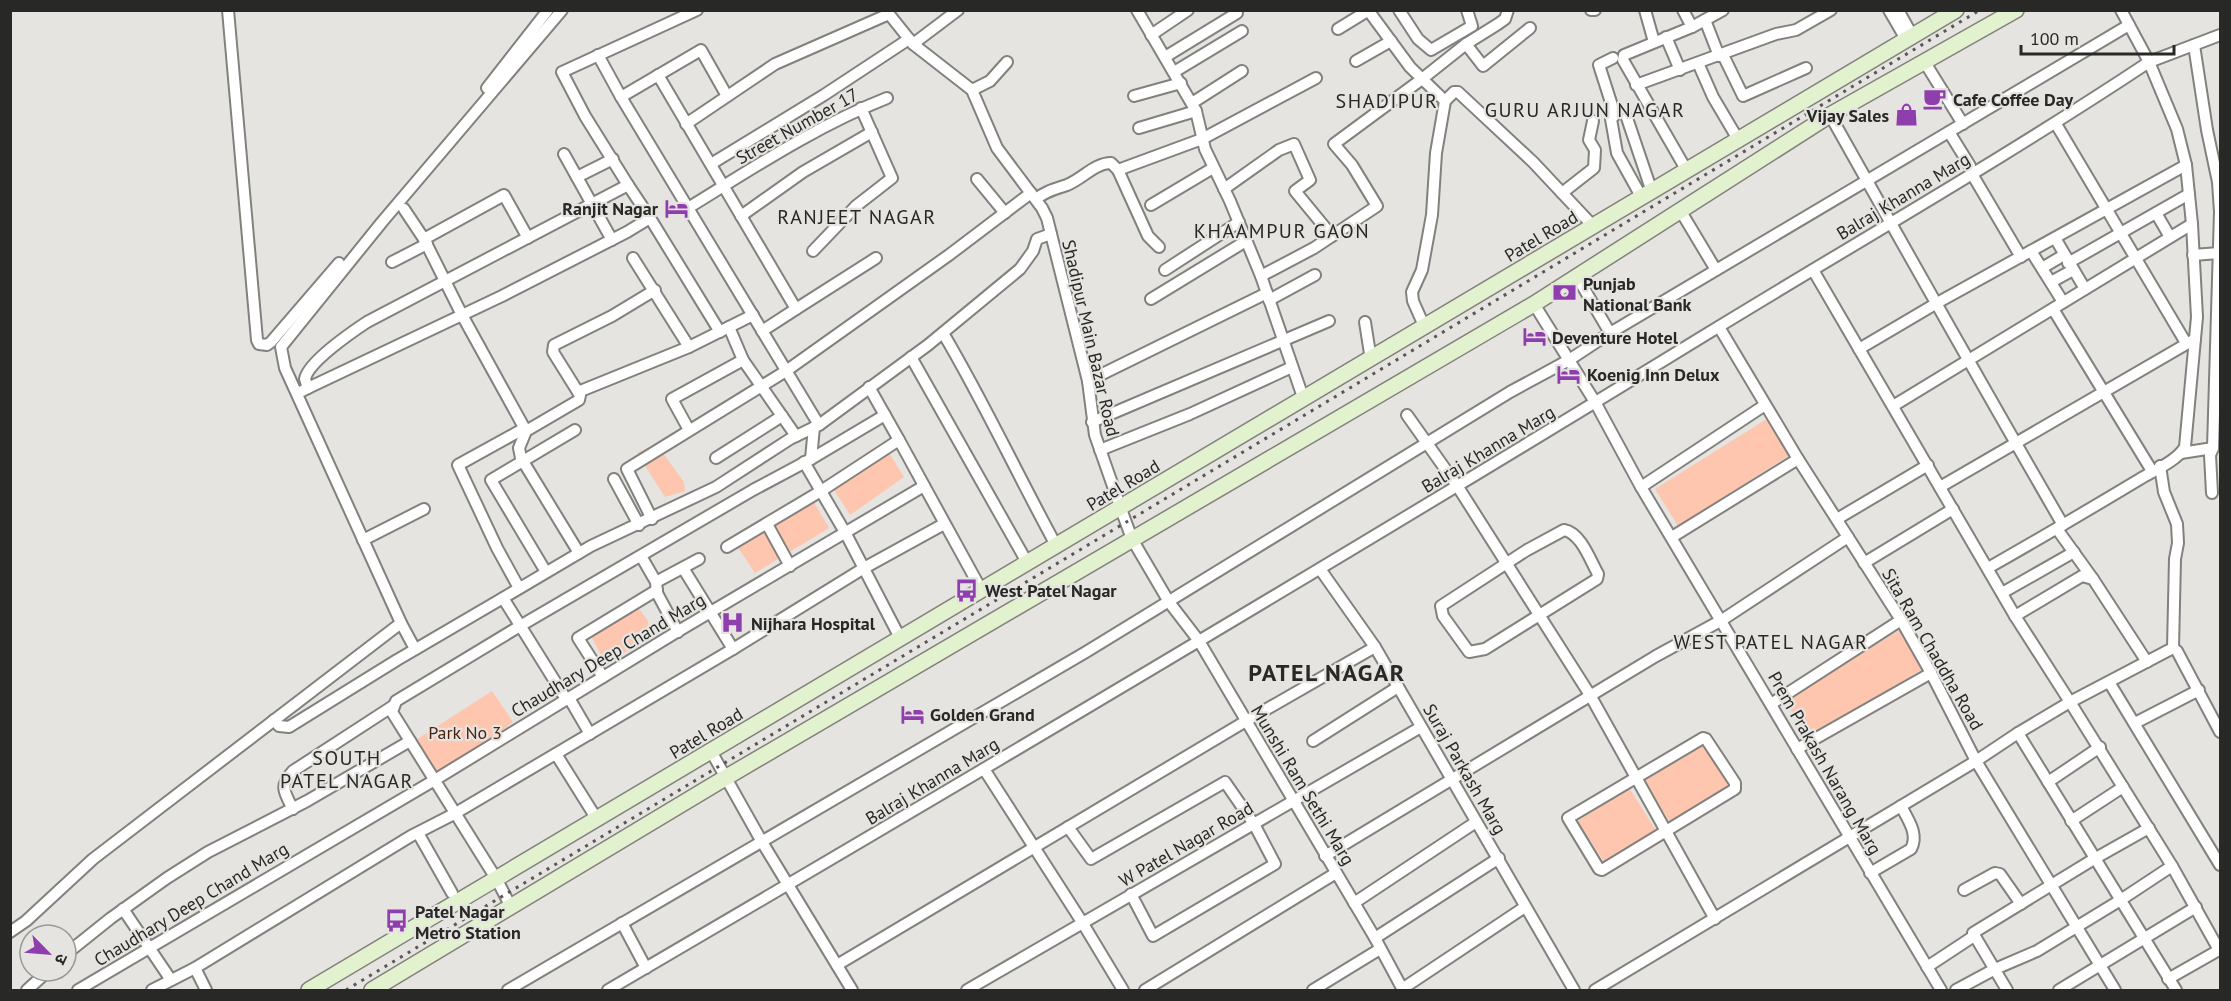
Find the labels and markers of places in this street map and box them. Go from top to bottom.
cafe icon: Cafe Coffee Day [1922,86,1948,112]
place label: Cafe Coffee Day [1953,88,2074,111]
shop icon: Vijay Sales [1894,102,1920,128]
place label: Vijay Sales [1806,104,1889,127]
hotel icon: Ranjit Nagar [663,195,689,221]
place label: Ranjit Nagar [562,197,659,220]
place label: Punjab National Bank [1583,272,1692,316]
bank icon: Punjab National Bank [1552,280,1578,306]
hotel icon: Deventure Hotel [1521,324,1547,350]
place label: Deventure Hotel [1552,326,1679,349]
hotel icon: Koenig Inn Delux [1556,361,1582,387]
place label: Koenig Inn Delux [1587,363,1720,386]
bus stop icon: West Patel Nagar [954,577,980,603]
place label: West Patel Nagar [985,579,1117,602]
hospital icon: Nijhara Hospital [720,610,746,636]
place label: Nijhara Hospital [751,612,876,635]
hotel icon: Golden Grand [899,701,925,727]
place label: Golden Grand [930,703,1035,726]
place label: Patel Nagar Metro Station [415,900,521,944]
bus stop icon: Patel Nagar Metro Station [384,908,410,934]

